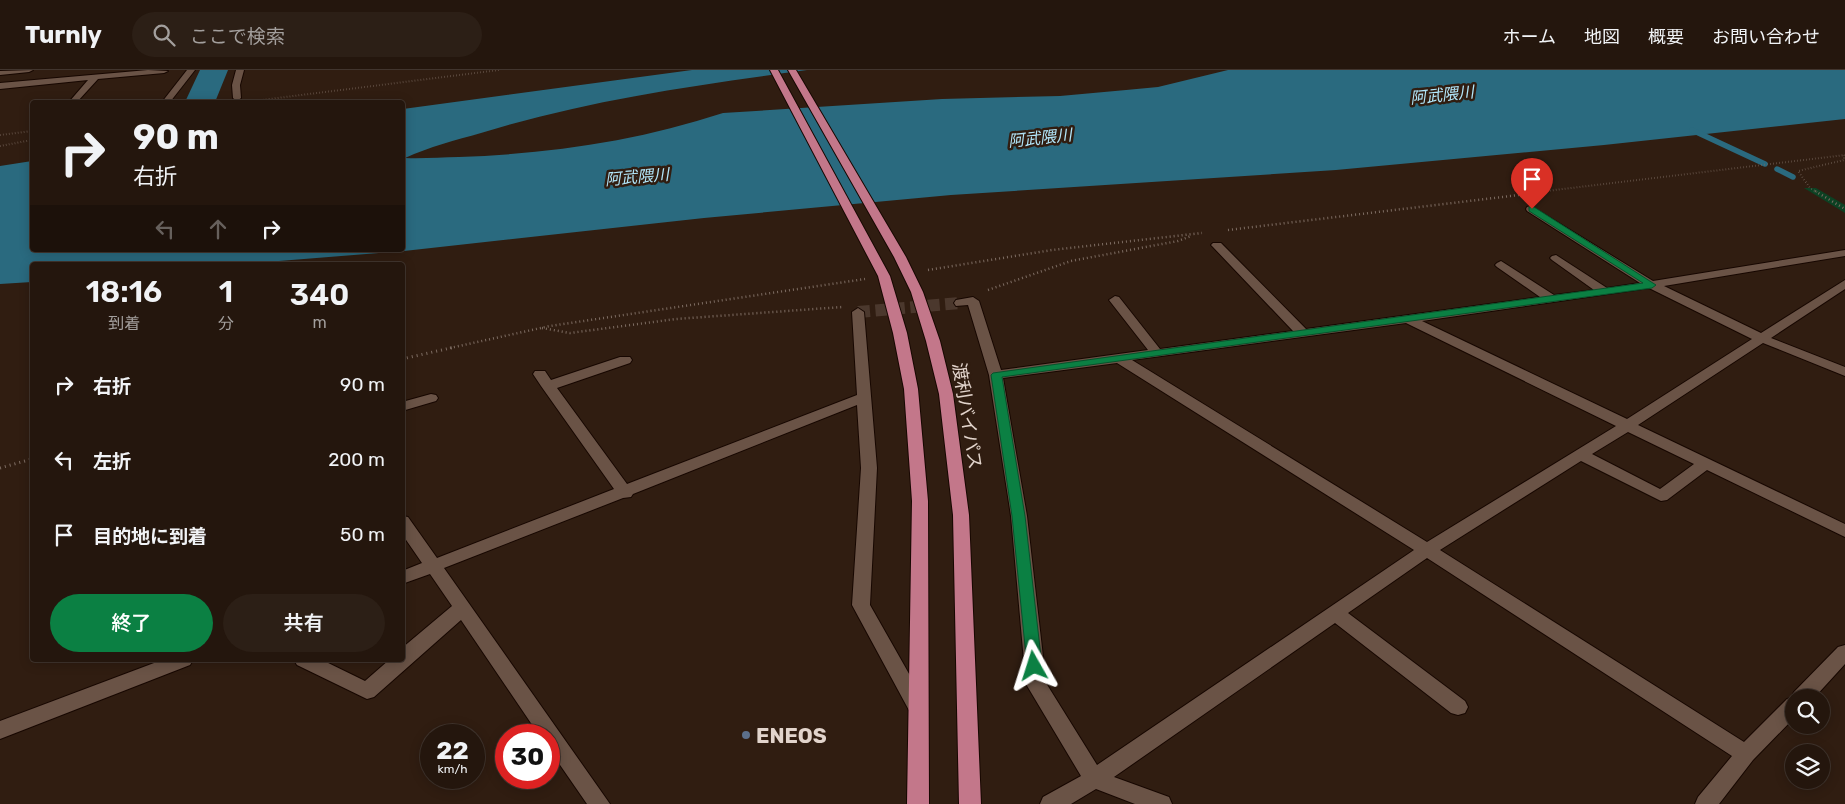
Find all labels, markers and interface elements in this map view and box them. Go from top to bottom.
search box [132,12,482,57]
text: Turnly [25,21,102,49]
icon: search [150,21,178,49]
text: ここで検索 [190,25,285,48]
text: ホーム [1503,26,1556,48]
text: 地図 [1584,26,1620,48]
text: 概要 [1648,26,1684,48]
text: お問い合わせ [1712,26,1820,48]
water label: 阿武隈川 [1409,82,1477,108]
text: 90 m [133,116,219,158]
icon: right [50,120,115,185]
water label: 阿武隈川 [1007,125,1075,151]
pin [1511,158,1553,209]
text: 右折 [133,163,177,190]
water label: 阿武隈川 [604,165,672,189]
icon: arrive [1518,165,1546,193]
icon: left [151,215,179,243]
icon: ahead [204,215,232,243]
icon: right [257,215,285,243]
text: 18:16 [86,274,162,310]
text: 1 [219,274,233,310]
text: 340 [290,277,349,313]
text: m [312,313,327,332]
text: 到着 [108,314,140,333]
text: 分 [218,314,234,333]
street label: 渡利バイパス [948,361,986,471]
icon: right [50,371,78,399]
text: 90 m [340,373,385,396]
text: 右折 [93,375,131,398]
icon: left [50,446,78,474]
text: 200 m [328,448,385,471]
text: 左折 [93,450,131,473]
icon: arrive [50,521,78,549]
text: 50 m [340,523,385,546]
text: 目的地に到着 [93,525,207,548]
button: 終了 [50,594,213,652]
button: 共有 [223,594,385,652]
position arrow [1007,639,1059,691]
map controls [1785,689,1830,789]
button: search [1785,689,1830,734]
place label: ENEOS [756,723,827,748]
speed limit sign: 30 [495,724,560,789]
marker: ENEOS [740,729,752,741]
text: 22 [436,736,469,765]
button: layers [1785,744,1830,789]
text: km/h [438,762,467,776]

